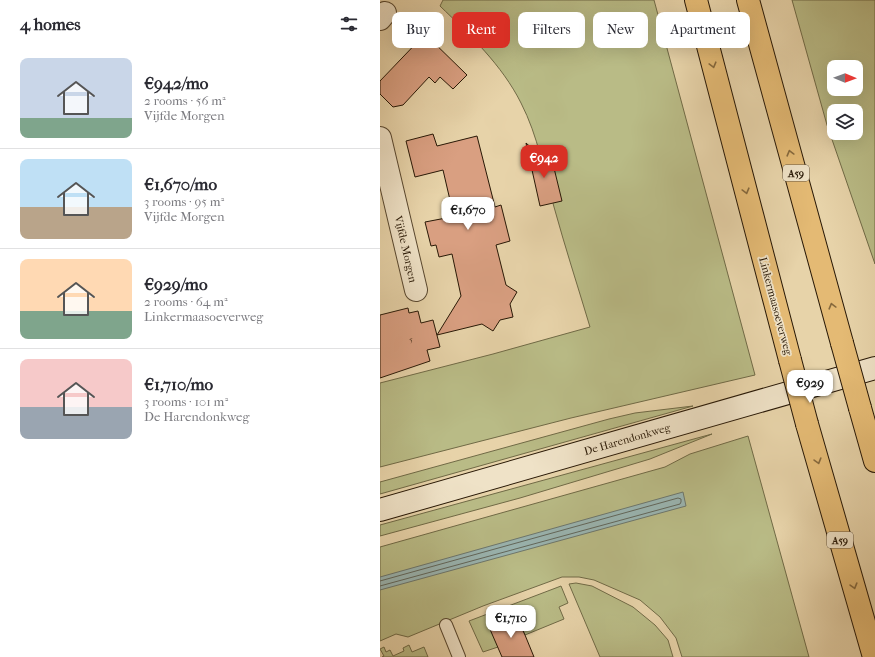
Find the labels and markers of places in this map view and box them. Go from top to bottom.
pin: €942 [520,145,568,179]
pin: €1,670 [435,197,501,231]
pin: €929 [786,370,834,404]
pin: €1,710 [478,605,544,639]

